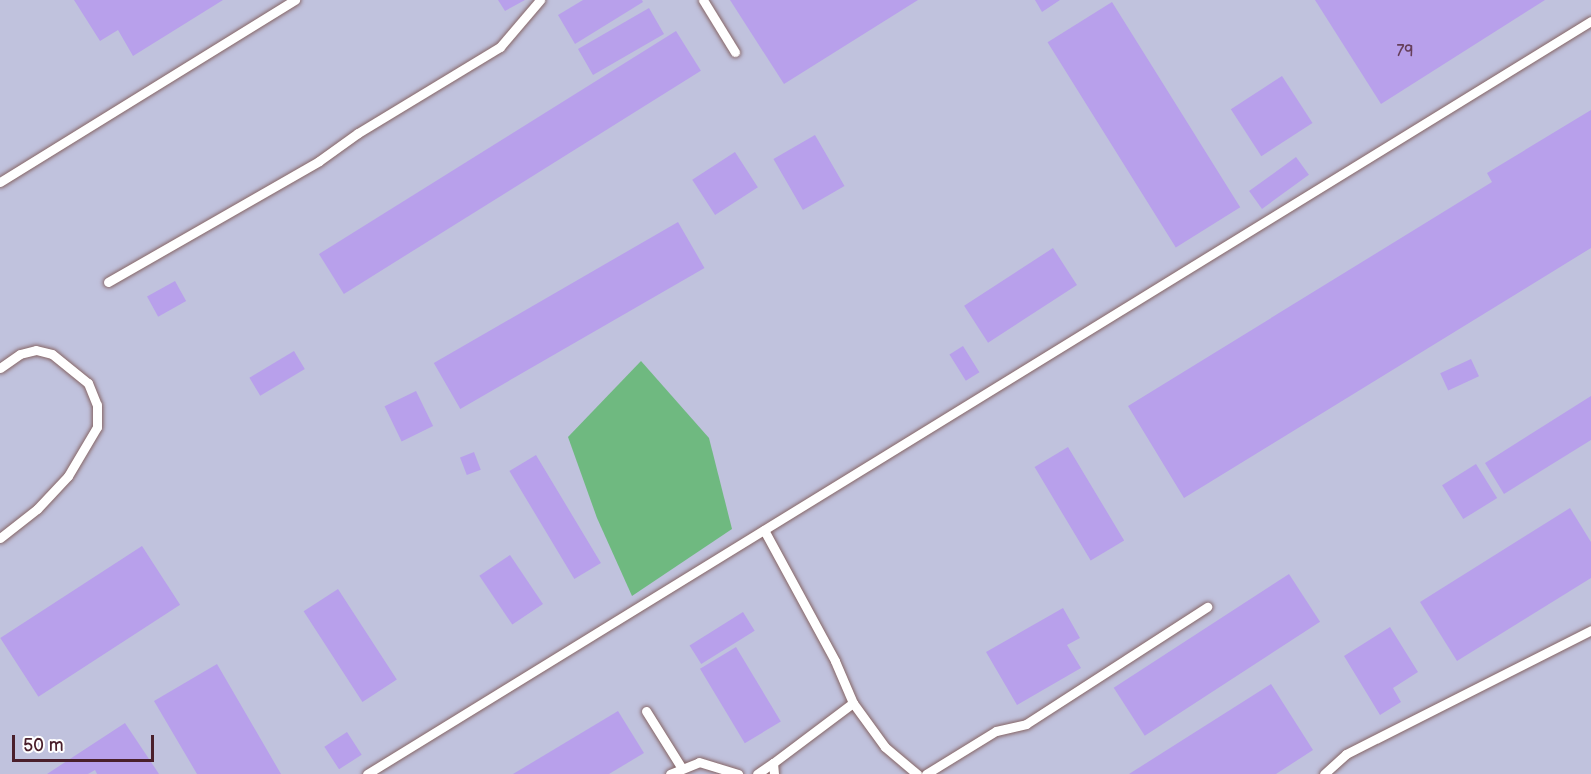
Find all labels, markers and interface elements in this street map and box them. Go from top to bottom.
house number: 79 [1396,42,1414,62]
scale bar [15,723,158,761]
text: 50 m [23,735,64,756]

